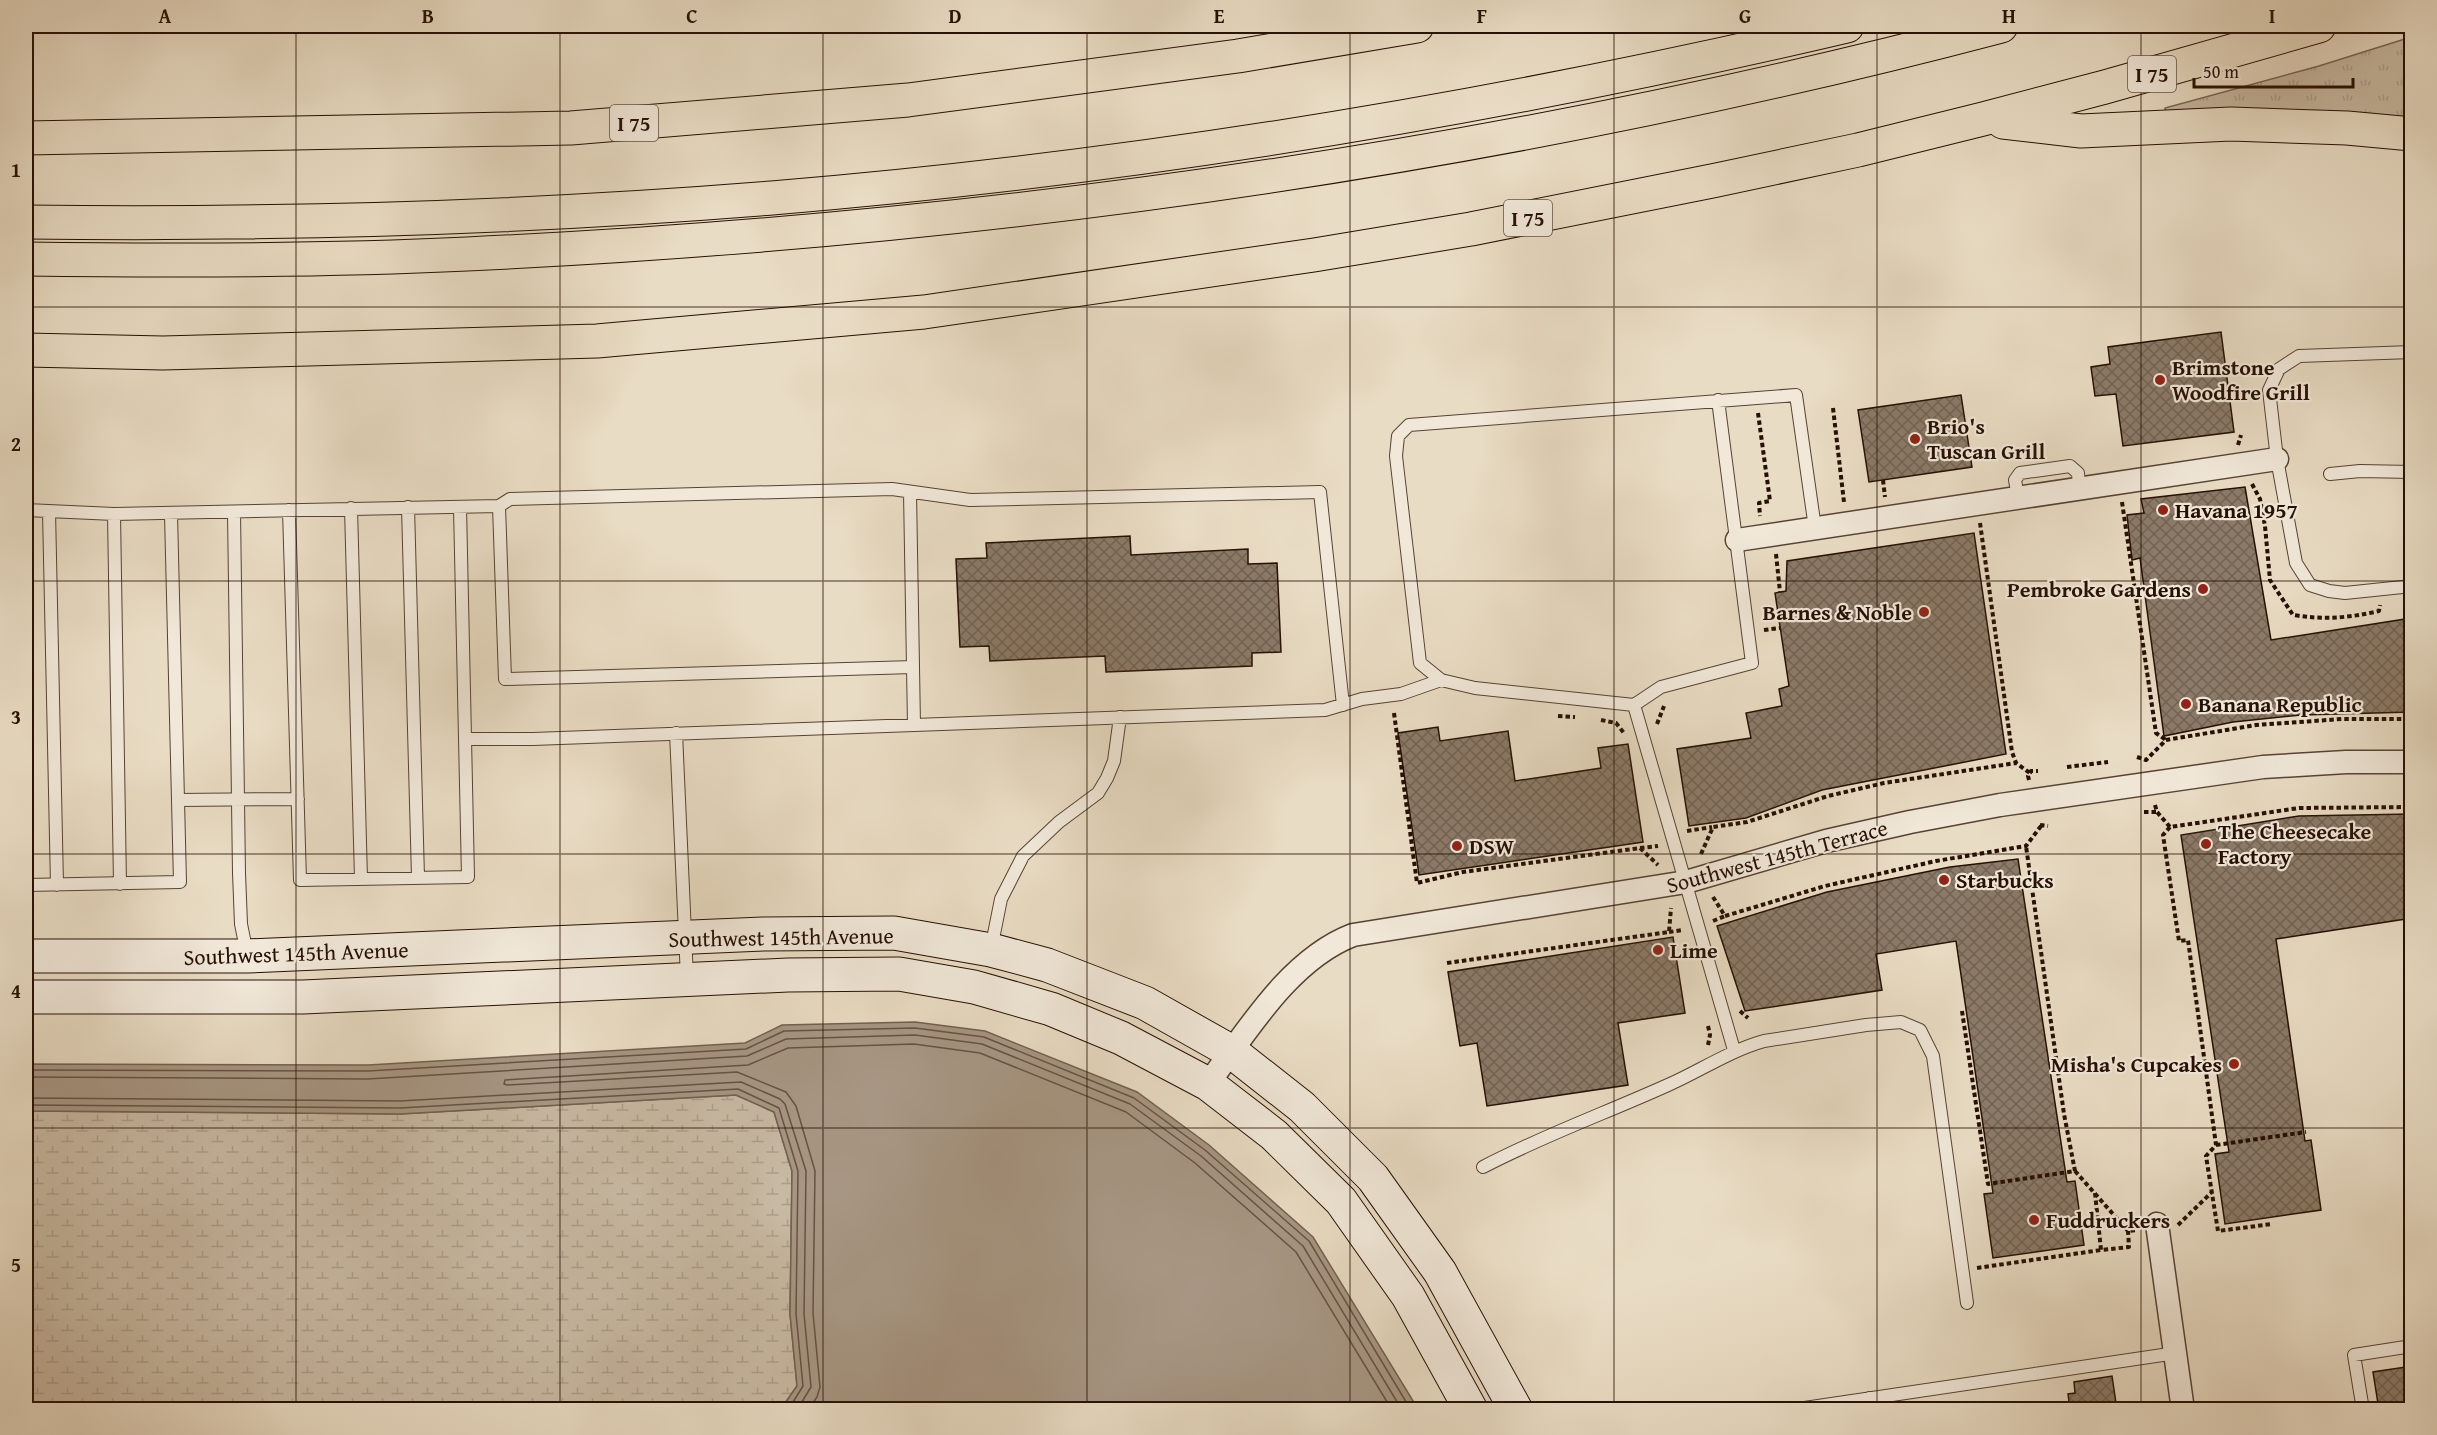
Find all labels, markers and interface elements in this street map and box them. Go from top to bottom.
text: A [159,1,172,30]
text: B [422,1,434,30]
text: C [686,1,698,30]
text: D [948,1,962,30]
text: E [1214,1,1225,30]
text: F [1477,1,1487,30]
text: G [1739,1,1751,30]
text: H [2002,1,2016,30]
text: I [2269,1,2275,30]
scale bar [2194,51,2353,89]
road number: I 75 [2128,56,2176,92]
text: 50 m [2203,58,2239,85]
road number: I 75 [610,105,658,141]
text: 1 [11,155,21,184]
road number: I 75 [1504,200,1552,236]
place label: Brimstone Woodfire Grill [2172,351,2310,408]
marker: Brimstone Woodfire Grill [2153,373,2167,387]
place label: Brio's Tuscan Grill [1927,410,2045,467]
text: 2 [11,429,21,458]
marker: Brio's Tuscan Grill [1908,432,1922,446]
place label: Havana 1957 [2175,494,2298,526]
marker: Havana 1957 [2156,503,2170,517]
place label: Pembroke Gardens [2007,573,2191,605]
marker: Pembroke Gardens [2196,582,2210,596]
place label: Barnes & Noble [1763,596,1912,628]
marker: Barnes & Noble [1917,605,1931,619]
place label: Banana Republic [2198,688,2362,720]
marker: Banana Republic [2179,697,2193,711]
text: 3 [11,702,21,731]
street label: Southwest 145th Terrace [1663,811,1891,901]
place label: The Cheesecake Factory [2218,815,2371,872]
place label: DSW [1469,830,1514,862]
marker: The Cheesecake Factory [2199,837,2213,851]
marker: DSW [1450,839,1464,853]
place label: Starbucks [1956,864,2054,896]
marker: Starbucks [1937,873,1951,887]
street label: Southwest 145th Avenue [668,919,894,955]
street label: Southwest 145th Avenue [183,933,409,973]
place label: Lime [1670,934,1718,966]
marker: Lime [1651,943,1665,957]
text: 4 [11,976,21,1005]
place label: Misha's Cupcakes [2051,1048,2222,1080]
marker: Misha's Cupcakes [2227,1057,2241,1071]
place label: Fuddruckers [2046,1204,2170,1236]
marker: Fuddruckers [2027,1213,2041,1227]
text: 5 [11,1250,21,1279]

